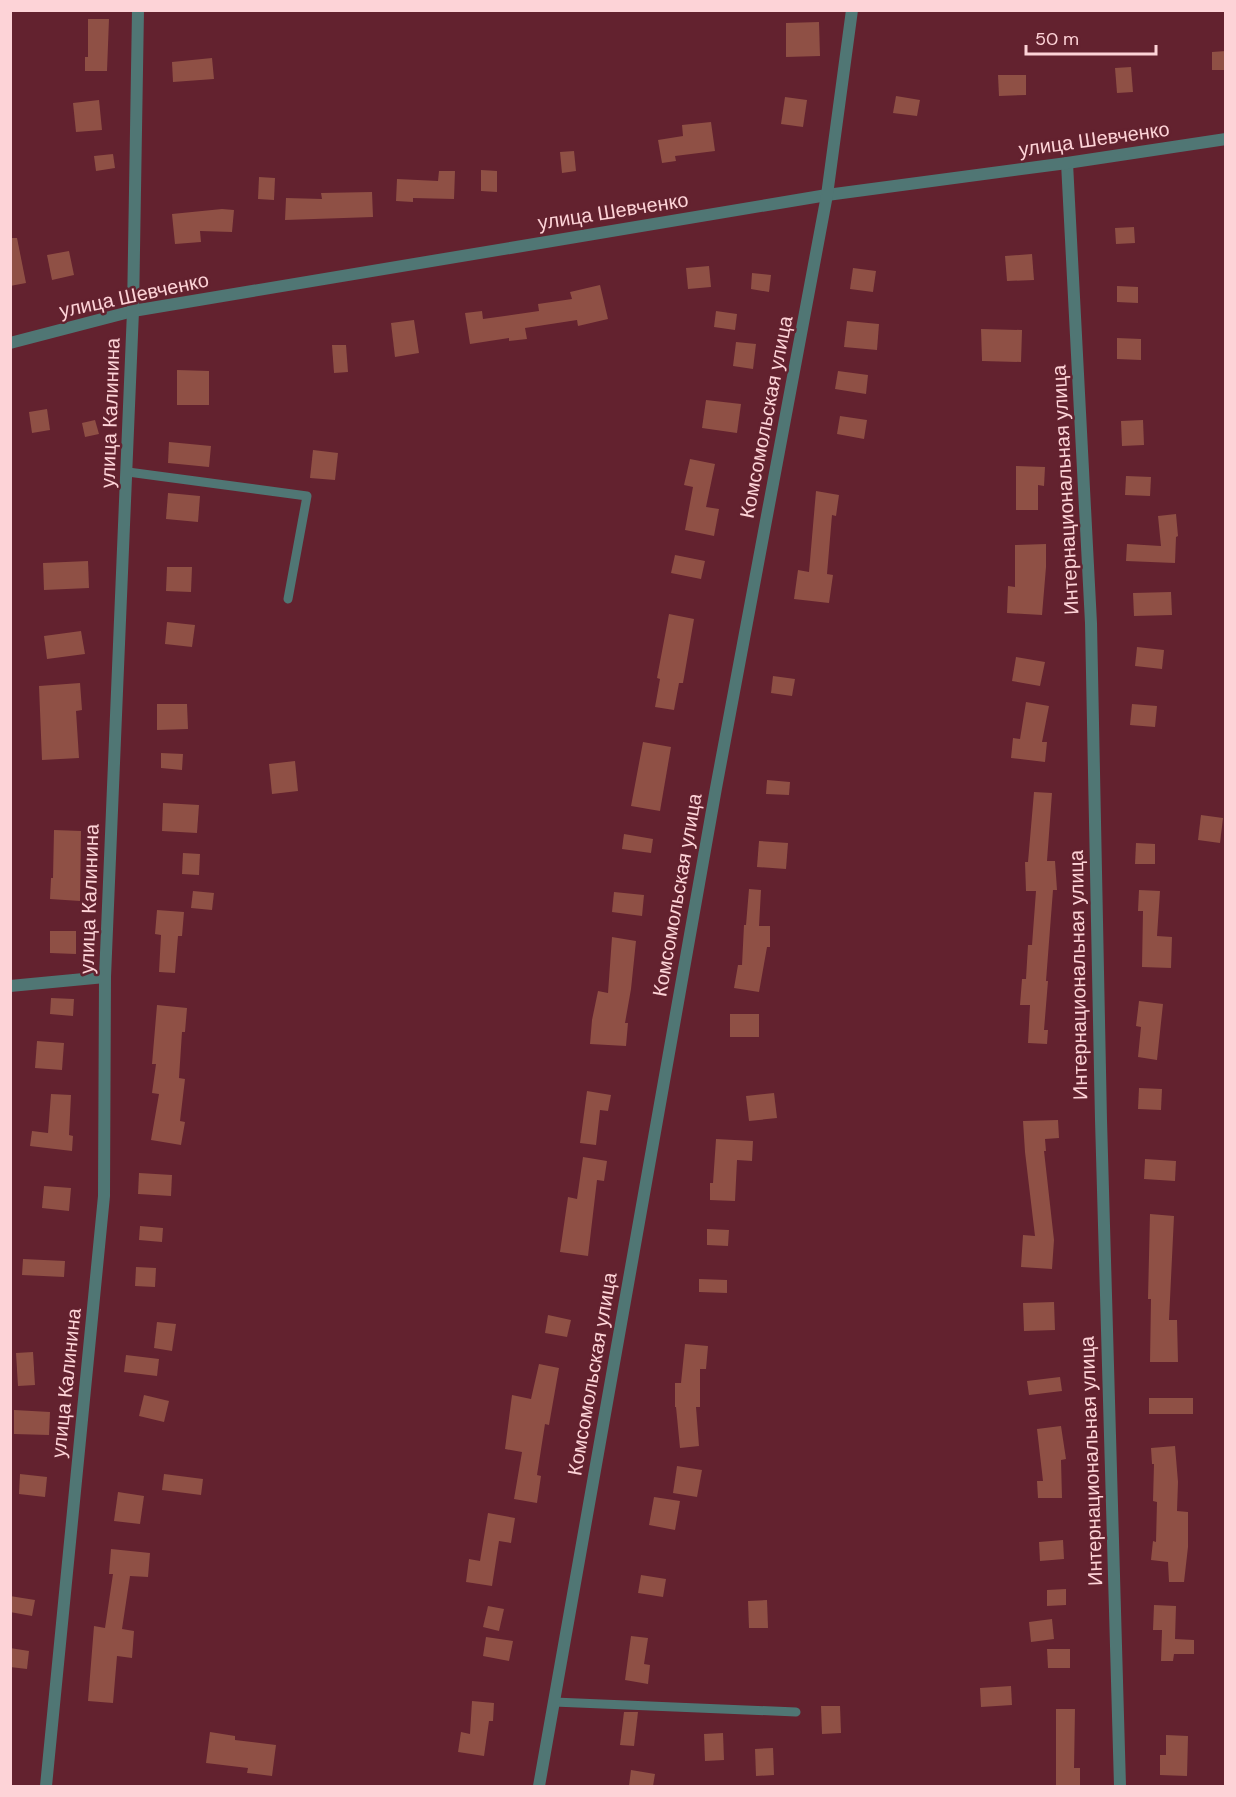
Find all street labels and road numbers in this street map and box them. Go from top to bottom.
street label: улица Шевченко [1017,116,1171,162]
street label: улица Шевченко [536,186,690,236]
street label: улица Шевченко [57,266,211,324]
street label: Комсомольская улица [734,313,799,521]
street label: улица Калинина [94,337,126,489]
street label: Интернациональная улица [1045,364,1085,616]
street label: Комсомольская улица [646,791,708,999]
street label: улица Калинина [73,823,105,975]
street label: Интернациональная улица [1063,849,1093,1100]
street label: Комсомольская улица [561,1270,623,1478]
street label: улица Калинина [45,1306,87,1459]
street label: Интернациональная улица [1074,1335,1108,1586]

